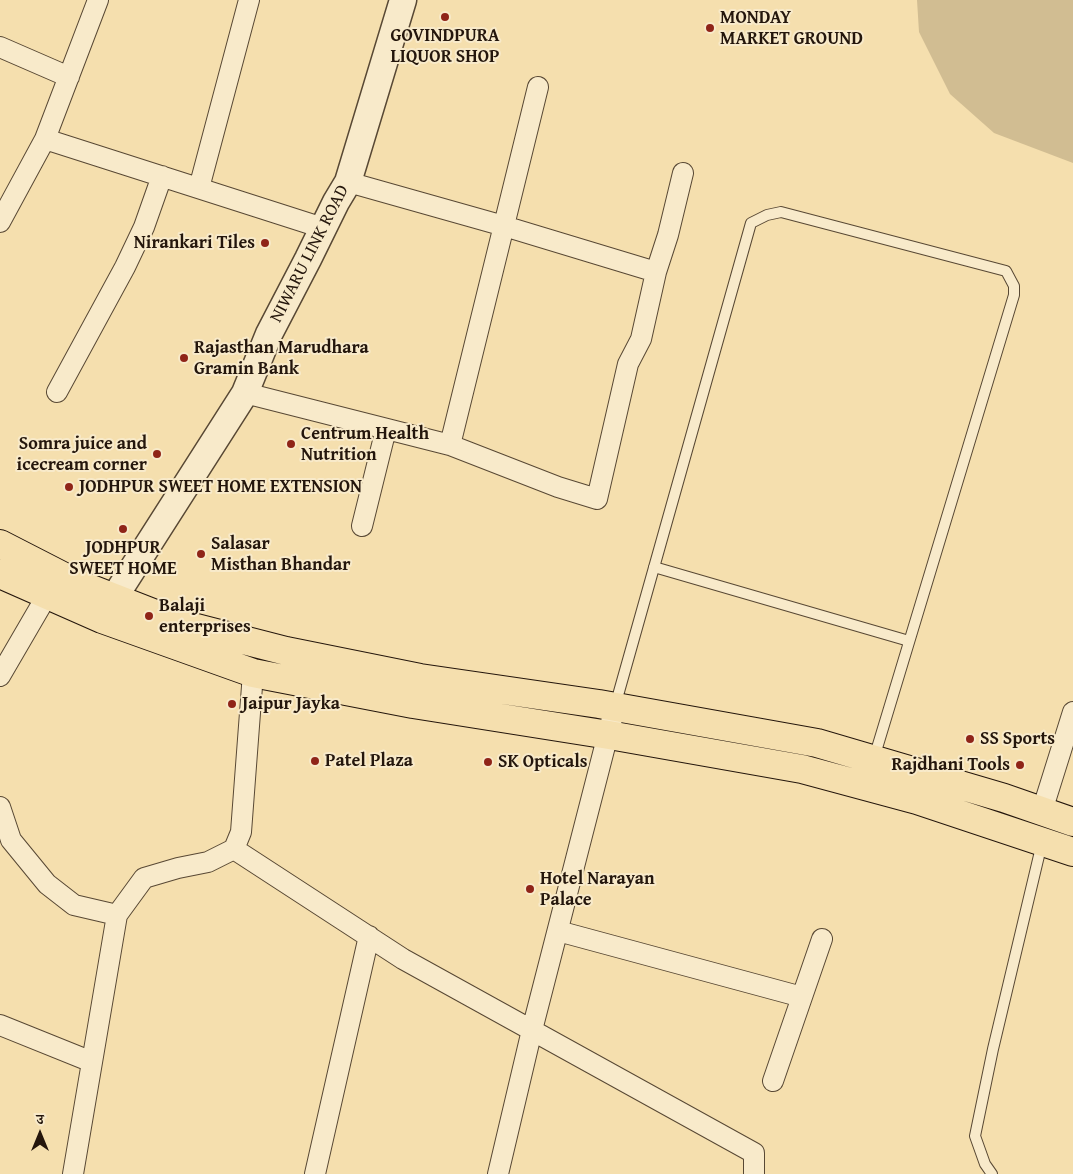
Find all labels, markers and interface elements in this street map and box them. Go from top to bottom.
place label: MONDAY MARKET GROUND [720,7,863,50]
marker: GOVINDPURA LIQUOR SHOP [439,11,451,23]
marker: MONDAY MARKET GROUND [704,22,716,34]
place label: GOVINDPURA LIQUOR SHOP [390,25,500,68]
street label: NIWARU LINK ROAD [266,182,354,326]
place label: Nirankari Tiles [134,232,255,254]
marker: Nirankari Tiles [259,237,271,249]
place label: Rajasthan Marudhara Gramin Bank [194,337,369,379]
marker: Rajasthan Marudhara Gramin Bank [178,352,190,364]
place label: Centrum Health Nutrition [301,423,429,466]
place label: Somra juice and icecream corner [17,433,147,476]
marker: Centrum Health Nutrition [285,438,297,450]
marker: Somra juice and icecream corner [151,448,163,460]
place label: JODHPUR SWEET HOME EXTENSION [79,476,362,498]
marker: JODHPUR SWEET HOME EXTENSION [63,481,75,493]
marker: JODHPUR SWEET HOME [117,523,129,535]
place label: Salasar Misthan Bhandar [211,533,351,576]
place label: JODHPUR SWEET HOME [69,537,177,580]
marker: Salasar Misthan Bhandar [195,548,207,560]
place label: Balaji enterprises [159,595,251,638]
marker: Balaji enterprises [143,610,155,622]
place label: Jaipur Jayka [242,693,340,715]
marker: Jaipur Jayka [226,698,238,710]
place label: SS Sports [980,728,1055,750]
marker: SS Sports [964,733,976,745]
place label: Patel Plaza [325,750,413,772]
place label: SK Opticals [498,751,588,773]
place label: Rajdhani Tools [891,754,1010,776]
marker: Patel Plaza [309,755,321,767]
marker: SK Opticals [482,756,494,768]
marker: Rajdhani Tools [1014,759,1026,771]
place label: Hotel Narayan Palace [540,868,655,911]
marker: Hotel Narayan Palace [524,883,536,895]
north arrow [15,1109,65,1159]
text: उ [36,1109,44,1129]

